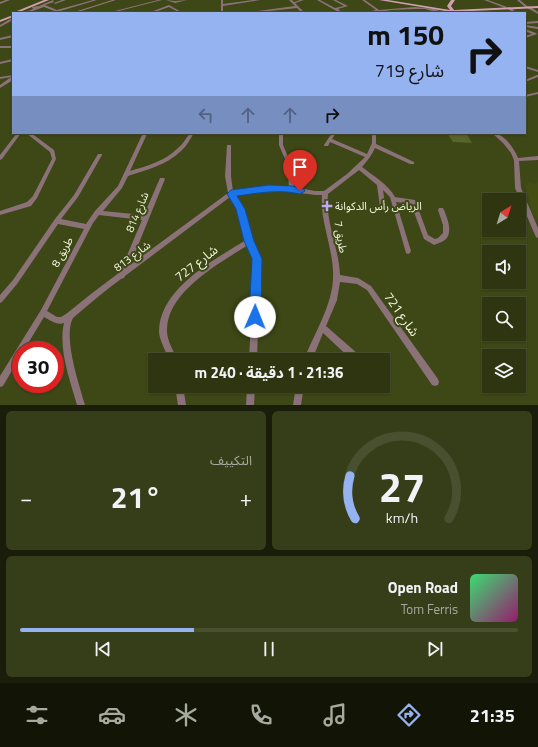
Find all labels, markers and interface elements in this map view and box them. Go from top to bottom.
text: 150 m [367,13,444,56]
icon: right [458,28,510,80]
text: شارع 719 [375,57,444,84]
icon: left [195,104,217,126]
icon: ahead [237,104,259,126]
icon: ahead [279,104,301,126]
icon: right [321,104,343,126]
pin [283,150,317,191]
icon: arrive [289,156,311,178]
street label: شارع 814 [121,189,153,235]
north arrow [482,193,526,237]
map controls [482,193,526,393]
place label: الرياض رأس الدكوانة [335,198,422,214]
marker: الرياض رأس الدكوانة [322,201,332,211]
street label: 7 طريق [330,220,352,254]
street label: طريق 8 [47,234,77,270]
street label: شارع 813 [110,237,154,275]
street label: شارع 727 [170,240,222,287]
button: sound [482,245,526,289]
street label: شارع 721 [379,288,425,341]
position arrow [234,296,276,338]
button: search [482,297,526,341]
speed limit sign: 30 [12,341,64,393]
button: layers [482,349,526,393]
text: 21:36 · 1 دقيقة · 240 m [195,361,343,384]
text: التكييف [210,450,252,470]
text: 27 [379,454,425,517]
text: 21° [111,474,161,520]
text: − [20,481,32,515]
text: + [240,481,252,515]
text: km/h [386,506,418,528]
text: Open Road [388,576,458,599]
text: Tom Ferris [401,599,458,619]
icon: previous [92,638,114,660]
icon: pause [258,638,280,660]
icon: next [424,638,446,660]
icon: filters [23,701,51,729]
icon: car [98,701,126,729]
icon: climate [172,701,200,729]
icon: phone [247,701,275,729]
icon: music [321,701,349,729]
icon: directions [395,701,423,729]
text: 21:35 [470,702,515,729]

